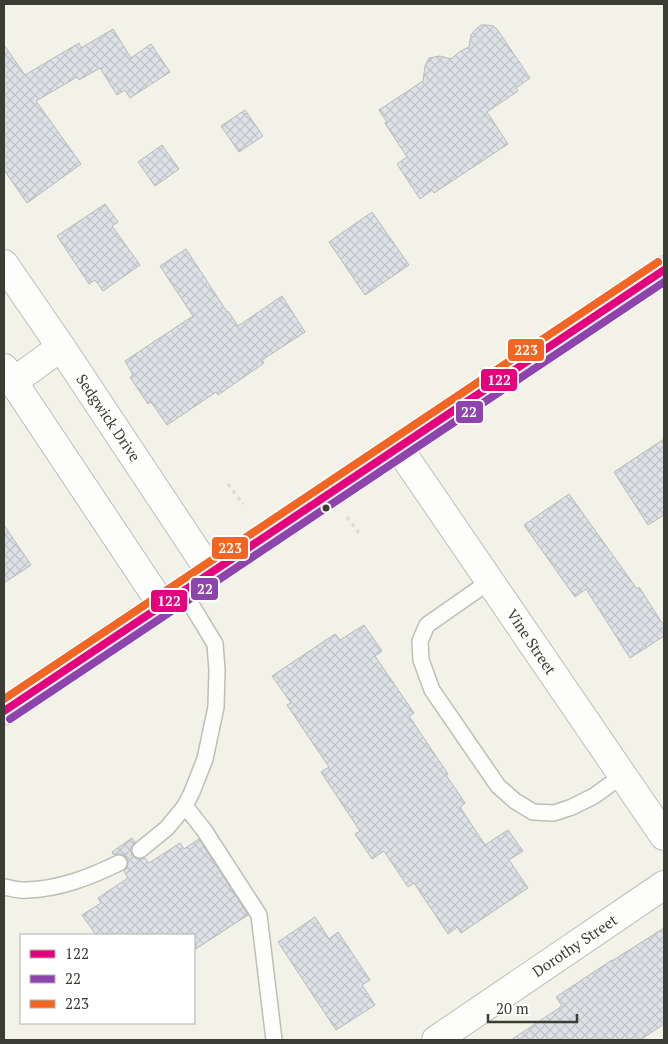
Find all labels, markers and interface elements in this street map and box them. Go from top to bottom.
line badge: 223 [507,338,545,362]
text: 223 [514,340,538,359]
line badge: 122 [480,368,518,392]
street label: Sedgwick Drive [72,370,145,465]
text: 122 [487,370,511,389]
line badge: 22 [455,400,484,424]
text: 22 [461,402,477,421]
unlabelled marker [321,503,331,513]
line badge: 223 [211,536,249,560]
text: 223 [218,538,242,557]
line badge: 22 [190,577,219,601]
text: 22 [197,579,213,598]
line badge: 122 [150,589,188,613]
text: 122 [157,591,181,610]
street label: Vine Street [503,605,561,678]
street label: Dorothy Street [528,909,621,981]
legend [20,934,195,1024]
text: 122 [65,943,89,963]
text: 22 [65,968,81,988]
scale bar [488,992,577,1024]
text: 223 [65,993,89,1013]
text: 20 m [496,998,529,1018]

